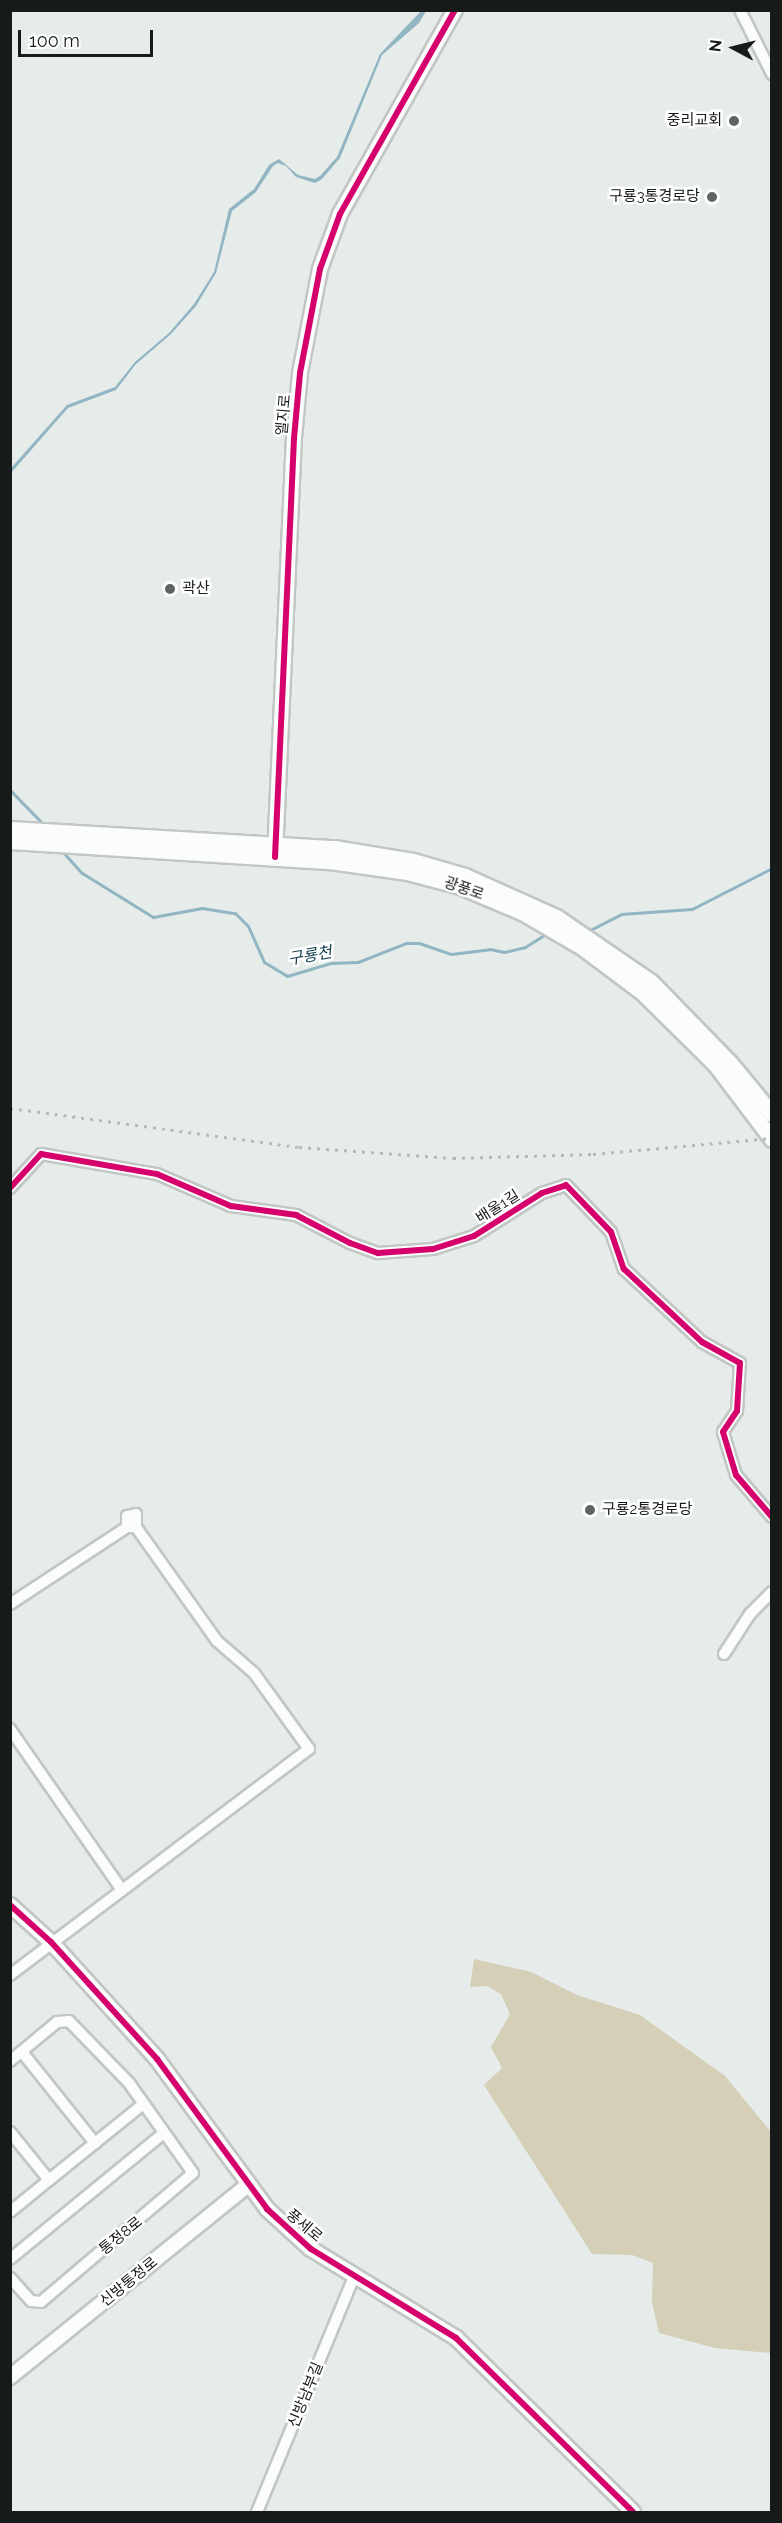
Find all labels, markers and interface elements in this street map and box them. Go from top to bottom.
scale bar [21,18,156,56]
north arrow [704,18,764,78]
text: 100 m [29,30,80,51]
text: N [705,39,726,53]
place label: 중리교회 [667,112,722,130]
marker: 중리교회 [727,114,741,128]
place label: 구룡3통경로당 [609,188,700,206]
marker: 구룡3통경로당 [705,190,719,204]
street label: 엘지로 [273,394,295,436]
place label: 곽산 [182,580,210,598]
marker: 곽산 [163,582,177,596]
street label: 광풍로 [441,874,487,904]
water label: 구룡천 [287,943,333,969]
street label: 배울1길 [473,1187,523,1227]
place label: 구룡2통경로당 [602,1501,693,1519]
marker: 구룡2통경로당 [583,1503,597,1517]
street label: 풍세로 [282,2206,326,2246]
street label: 통정8로 [96,2213,146,2259]
street label: 신방통정로 [97,2253,161,2311]
street label: 신방남부길 [285,2360,327,2430]

